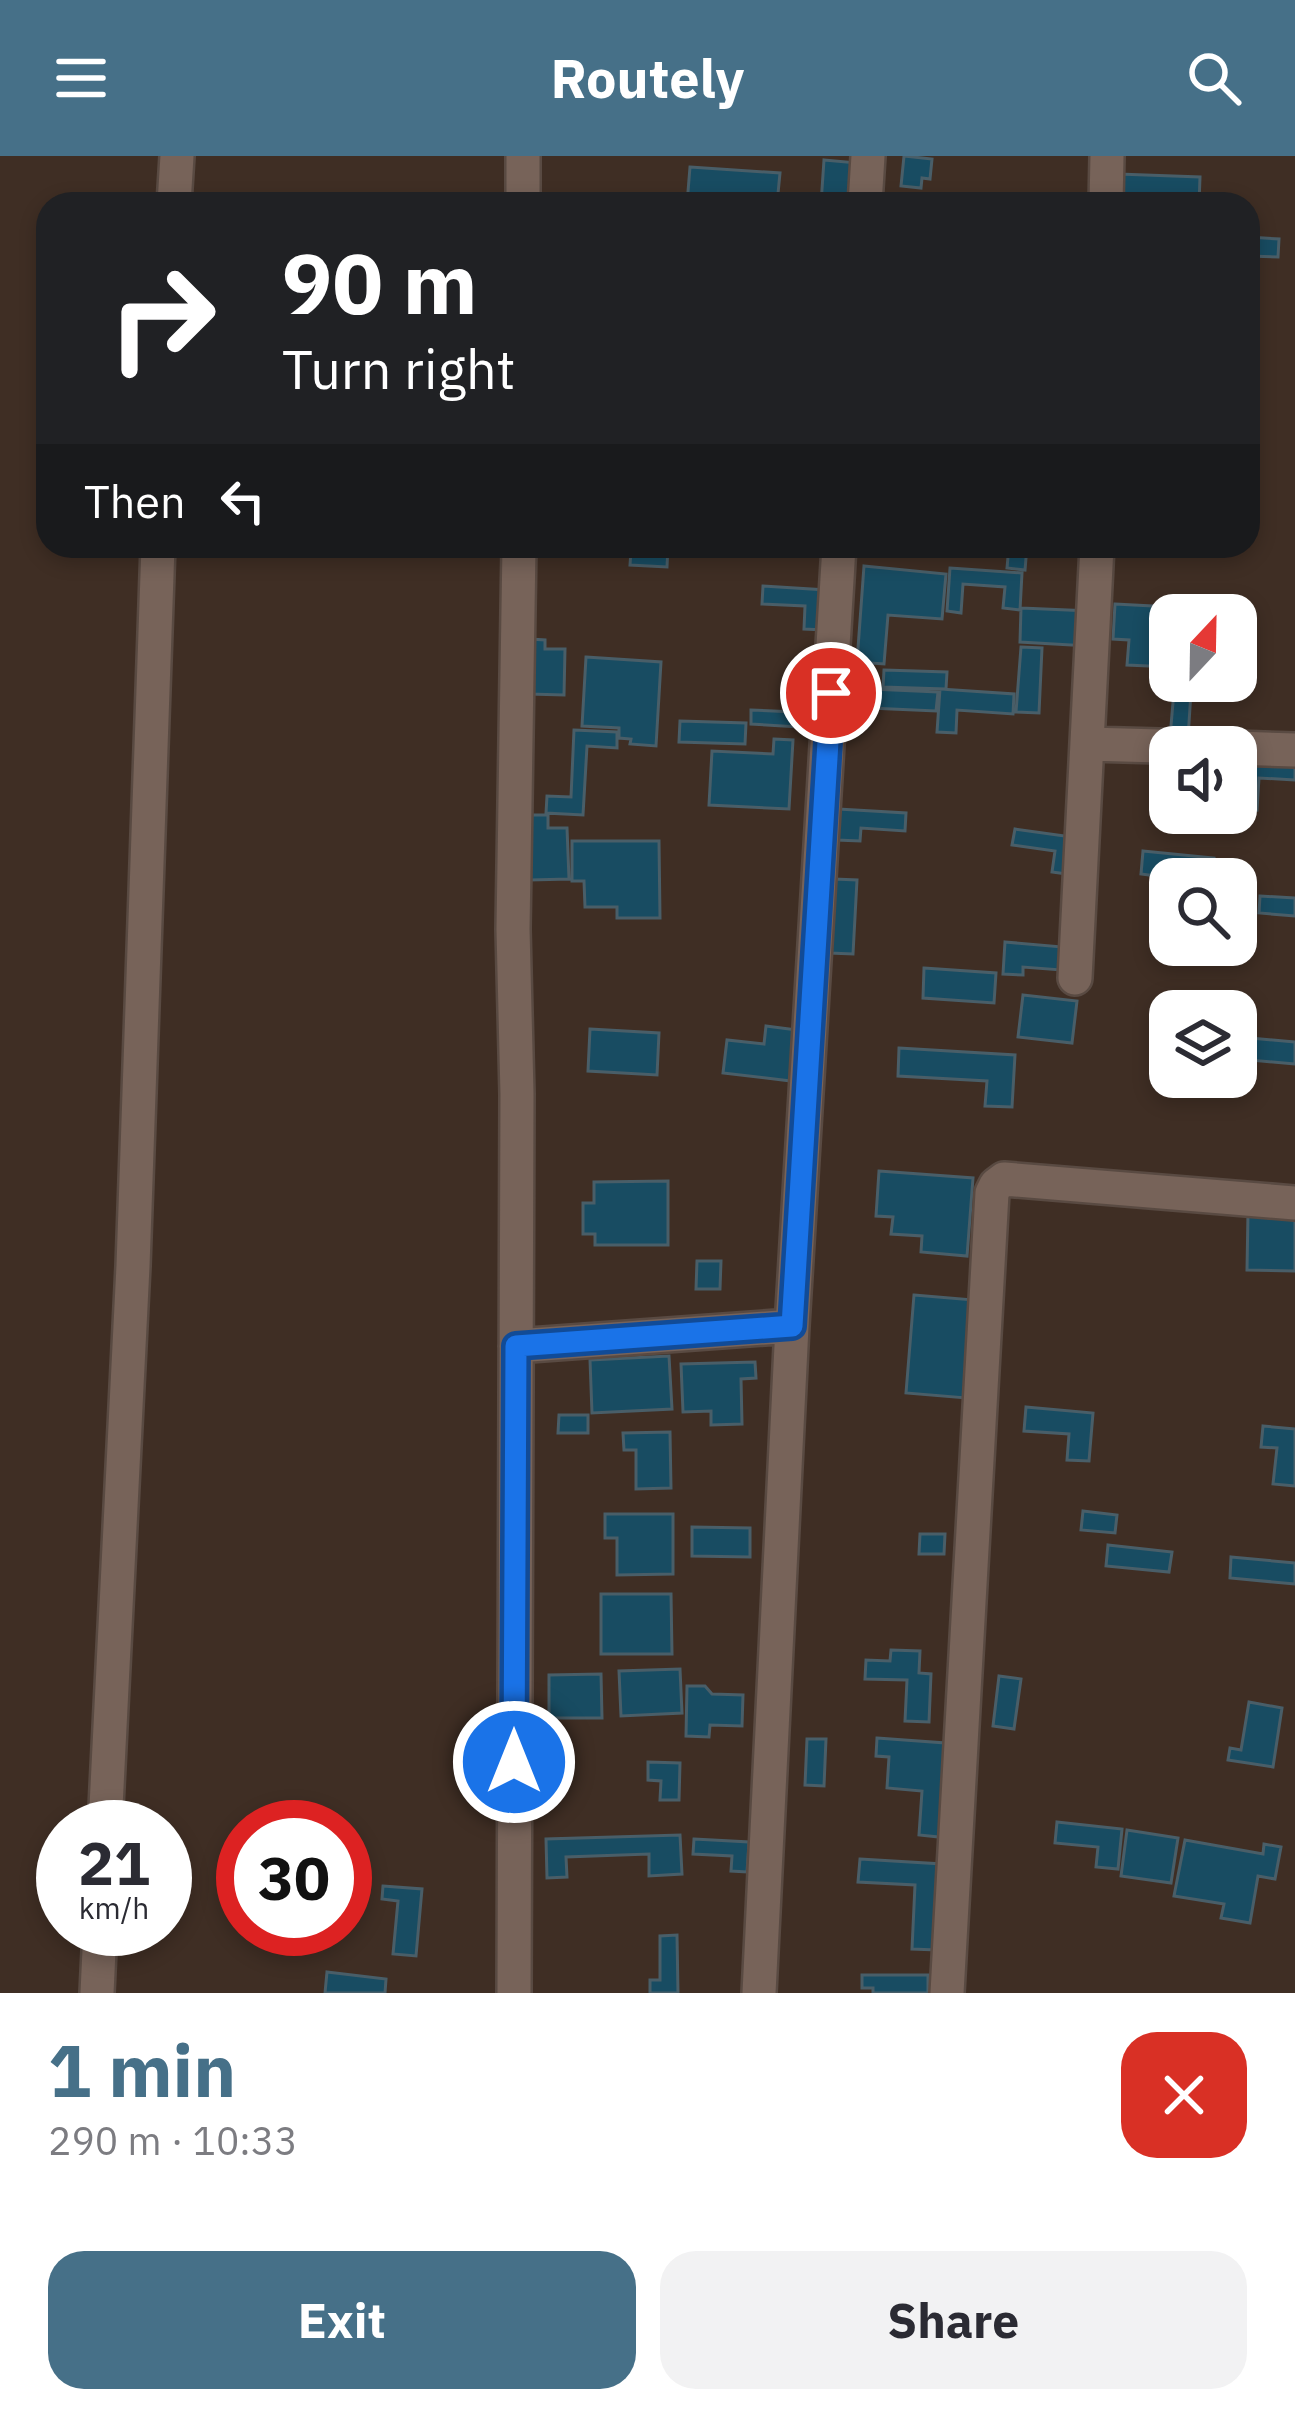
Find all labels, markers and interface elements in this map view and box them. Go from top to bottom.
text: Routely [551,43,744,113]
icon: menu [48,45,114,111]
icon: search [1181,45,1247,111]
text: 90 m [282,228,478,337]
icon: right [84,240,240,396]
text: Turn right [282,334,516,404]
icon: left [210,468,276,534]
text: Then [84,472,186,530]
north arrow [1149,594,1257,702]
map controls [1149,594,1257,1098]
pin [780,642,882,744]
icon: arrive [798,660,864,726]
button: sound [1149,726,1257,834]
button: search [1149,858,1257,966]
button: layers [1149,990,1257,1098]
position arrow [451,1699,577,1825]
speed limit sign: 30 [216,1800,372,1956]
text: 21 [78,1823,150,1902]
text: km/h [79,1888,149,1927]
text: 1 min [48,2023,236,2117]
button: close [1121,2032,1247,2158]
text: 290 m · 10:33 [48,2115,298,2166]
button: Exit [48,2251,636,2389]
button: Share [660,2251,1247,2389]

